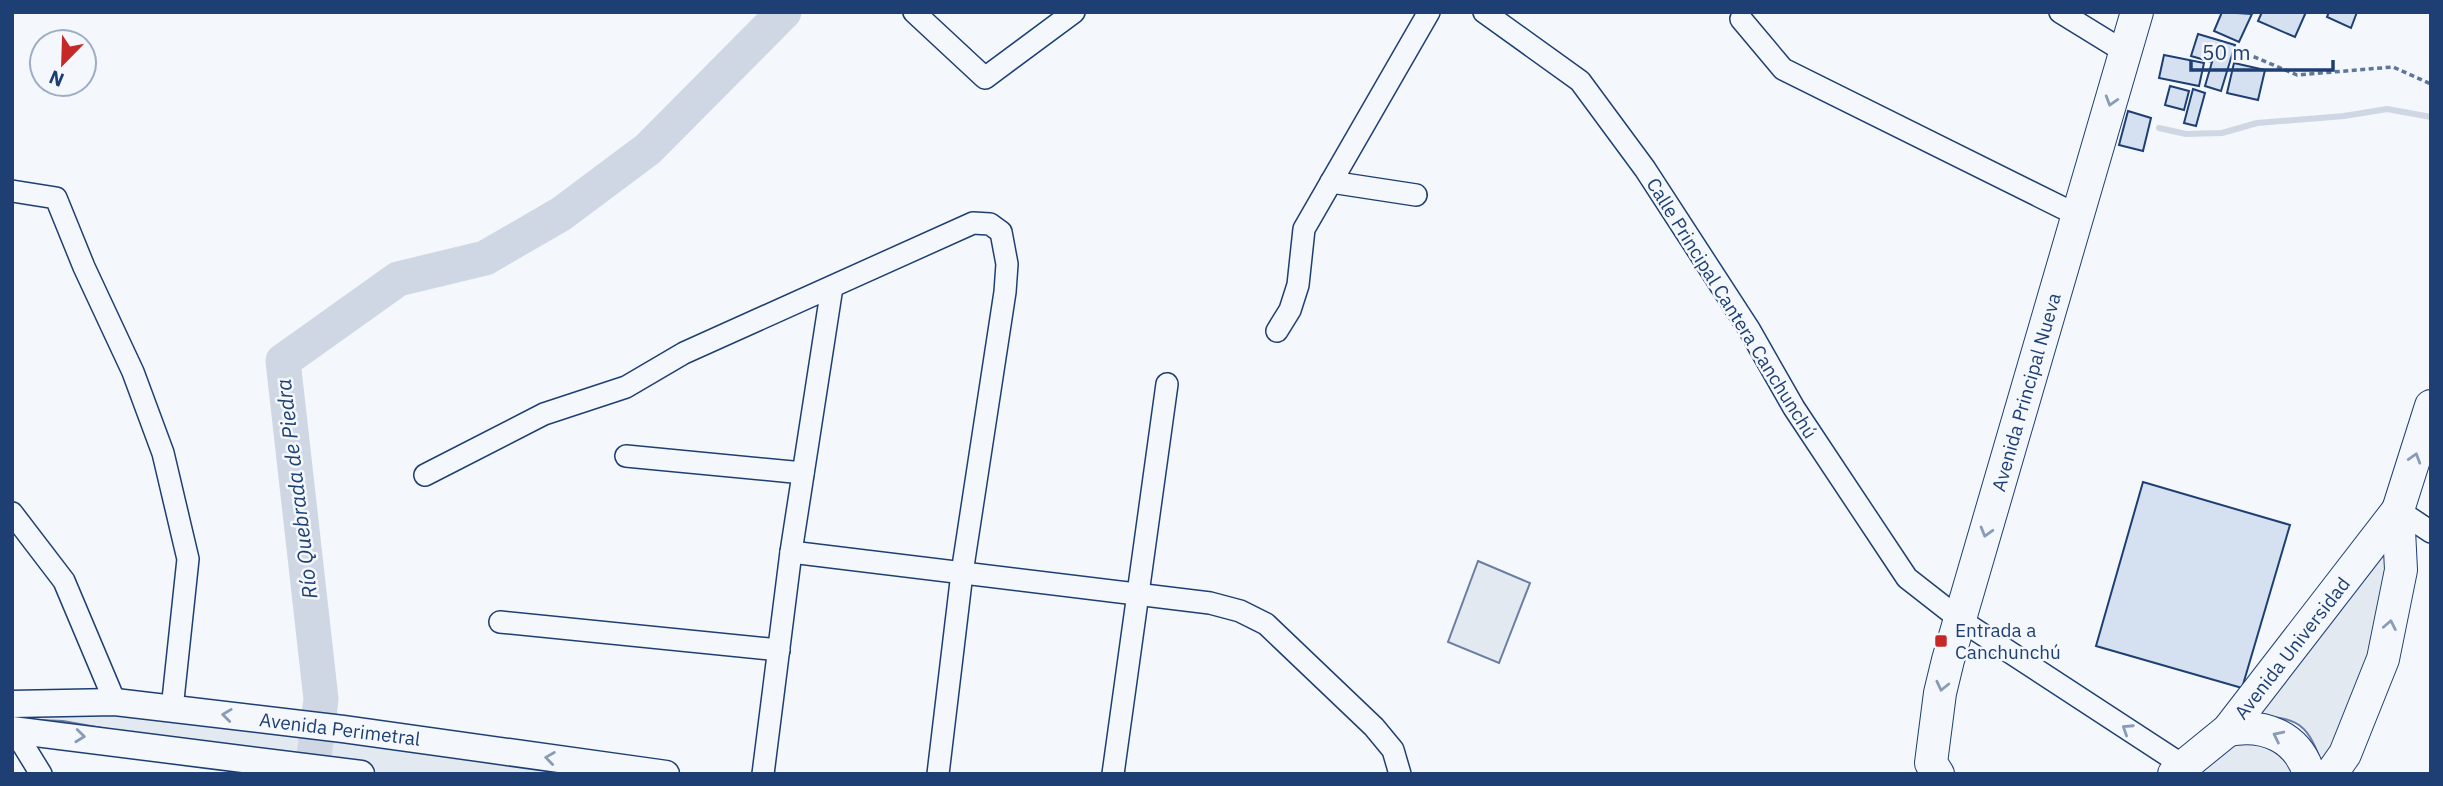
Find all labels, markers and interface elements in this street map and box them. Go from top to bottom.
north arrow [28,28,98,98]
scale bar [2191,28,2333,72]
text: 50 m [2202,38,2251,66]
text: N [45,65,67,92]
one-way arrow [2104,95,2119,107]
street label: Calle Principal Cantera Canchunchú [1641,173,1823,443]
street label: Avenida Principal Nueva [1986,290,2066,494]
water label: Río Quebrada de Piedra [269,377,323,601]
one-way arrow [2406,452,2421,464]
one-way arrow [1980,525,1995,537]
street label: Avenida Universidad [2229,572,2355,724]
place label: Entrada a Canchunchú [1955,618,2061,664]
one-way arrow [2382,619,2397,631]
marker: Entrada a Canchunchú [1933,633,1949,649]
one-way arrow [1936,680,1950,692]
street label: Avenida Perimetral [258,707,422,751]
one-way arrow [221,708,233,723]
one-way arrow [2121,724,2134,737]
one-way arrow [74,729,86,744]
one-way arrow [2273,731,2285,745]
one-way arrow [544,750,556,765]

